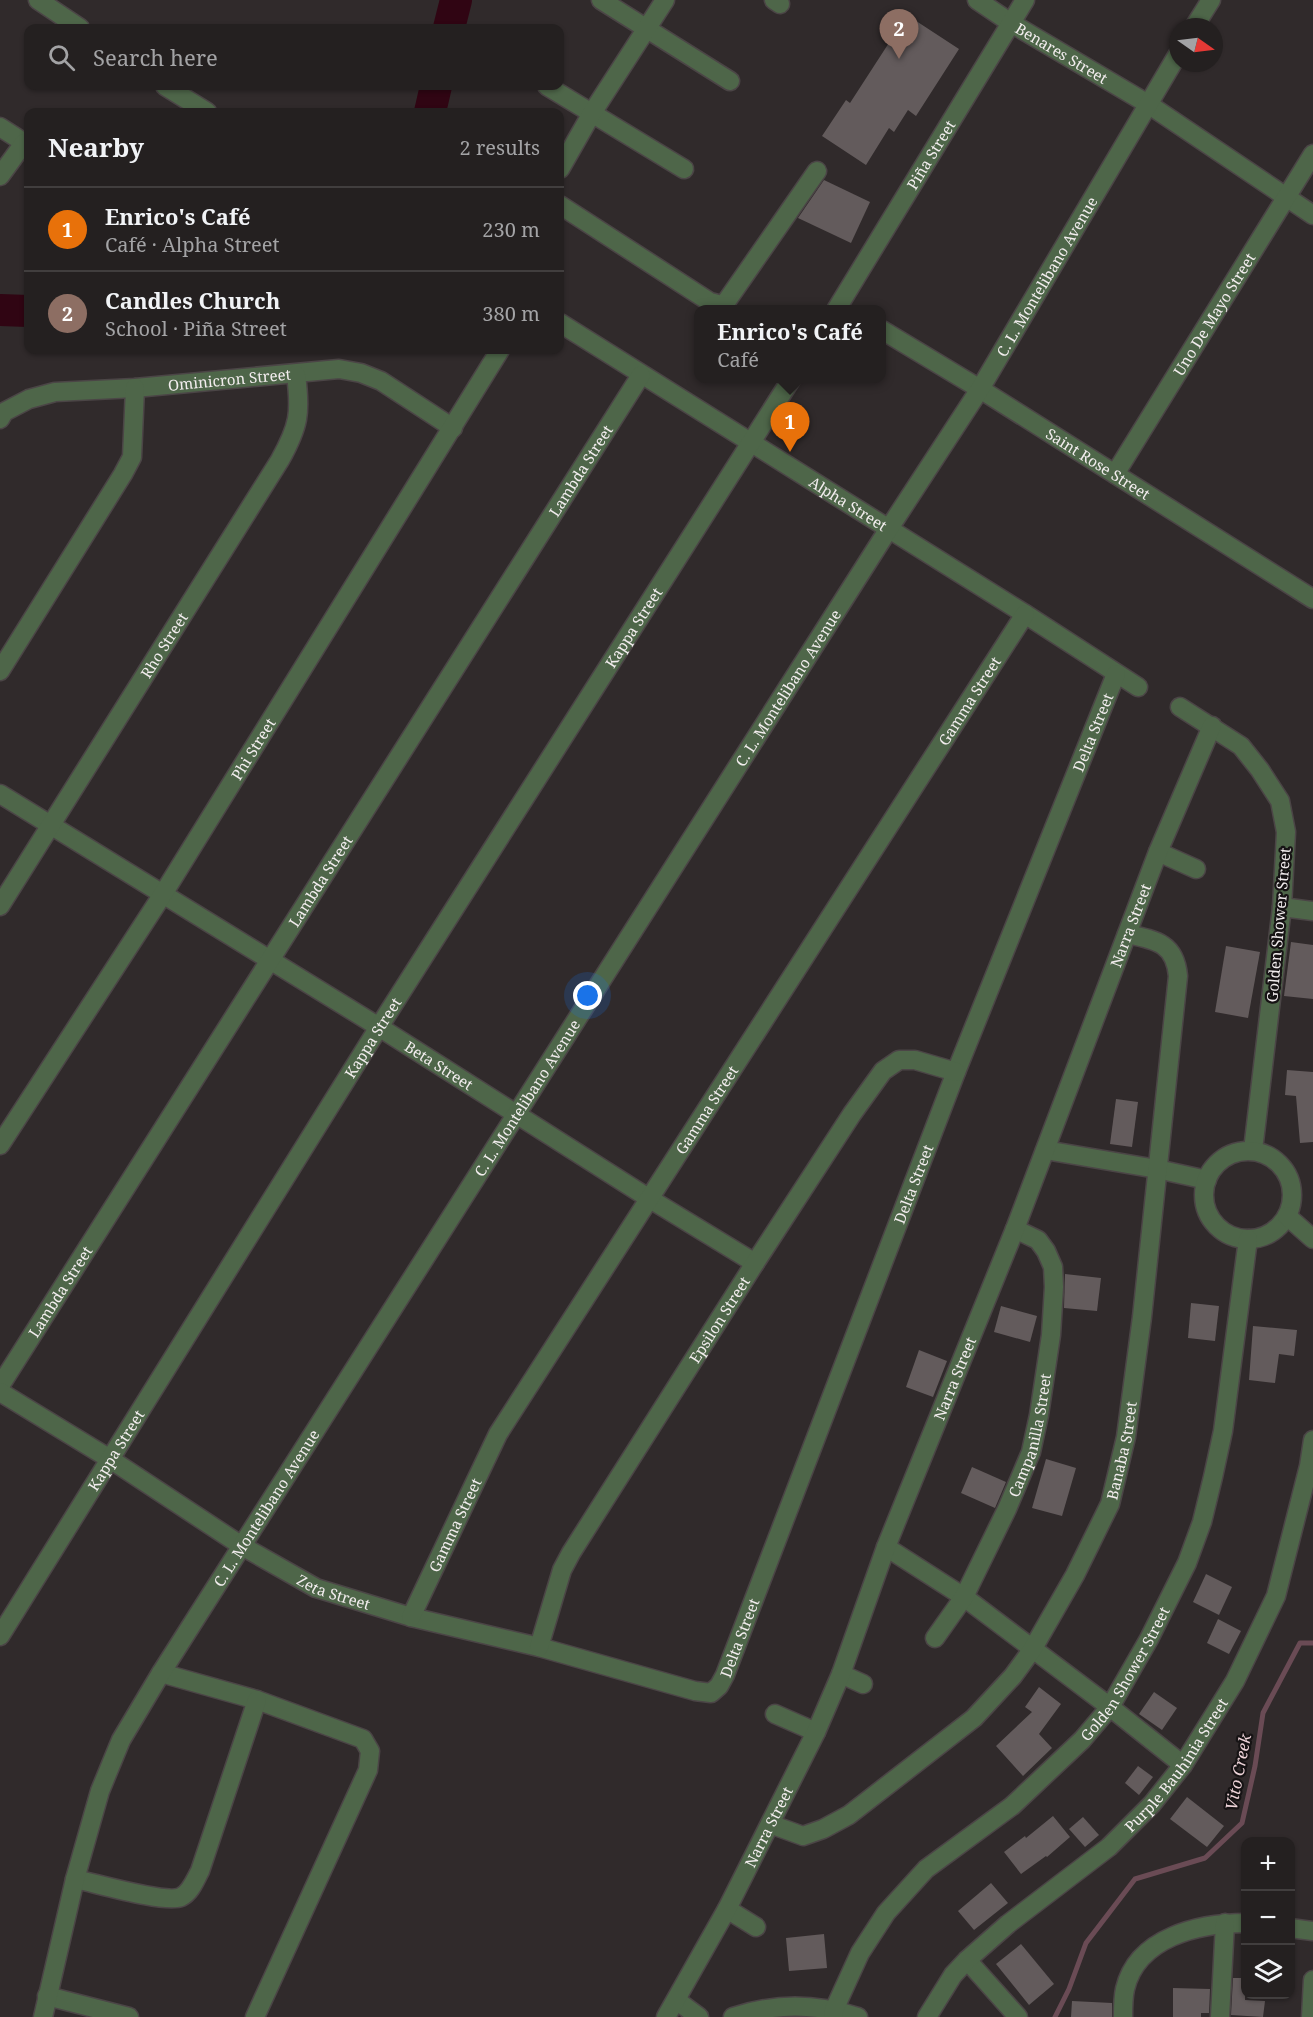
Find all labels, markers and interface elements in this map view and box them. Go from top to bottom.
pin: 2 [880,10,918,59]
street label: Benares Street [1012,18,1111,88]
north arrow [1169,18,1223,72]
search box [24,24,564,90]
icon: search [45,41,78,74]
text: Search here [93,42,218,72]
street label: Piña Street [902,116,960,193]
text: Nearby [48,129,144,165]
text: 2 results [460,134,540,161]
street label: C. L. Montelibano Avenue [991,193,1102,360]
text: Enrico's Café [105,201,251,231]
text: 1 [62,216,73,243]
text: 230 m [482,216,540,243]
text: Café · Alpha Street [105,231,280,258]
street label: Uno De Mayo Street [1168,249,1260,379]
text: Candles Church [105,285,280,315]
text: 2 [62,300,73,327]
text: 380 m [482,300,540,327]
popup [694,305,886,383]
text: School · Piña Street [105,315,287,342]
text: Enrico's Café [717,316,863,346]
text: Café [717,346,759,373]
street label: Ominicron Street [167,364,292,395]
pin: 1 [770,402,810,452]
street label: Lambda Street [544,421,617,520]
street label: Saint Rose Street [1042,423,1154,504]
street label: Alpha Street [806,471,891,535]
street label: Kappa Street [600,583,666,671]
street label: C. L. Montelibano Avenue [730,605,845,770]
street label: Rho Street [136,609,192,682]
street label: Gamma Street [933,653,1005,749]
street label: Delta Street [1068,690,1117,775]
street label: Phi Street [226,714,280,784]
street label: Lambda Street [284,831,357,931]
street label: Golden Shower Street [1261,847,1295,1003]
street label: Narra Street [1105,881,1155,970]
your location [573,981,602,1010]
street label: Kappa Street [340,993,405,1082]
street label: C. L. Montelibano Avenue [469,1015,584,1180]
street label: Beta Street [401,1036,477,1094]
street label: Gamma Street [670,1062,742,1158]
street label: Delta Street [889,1142,937,1226]
street label: Lambda Street [24,1242,96,1341]
street label: Epsilon Street [684,1272,754,1367]
street label: Narra Street [929,1334,980,1423]
street label: Campanilla Street [1003,1372,1055,1500]
street label: Banaba Street [1101,1400,1141,1502]
street label: Kappa Street [83,1406,148,1494]
street label: C. L. Montelibano Avenue [209,1425,323,1590]
street label: Gamma Street [424,1475,486,1575]
street label: Zeta Street [293,1569,373,1614]
street label: Delta Street [715,1595,763,1680]
street label: Golden Shower Street [1076,1603,1174,1745]
street label: Purple Bauhinia Street [1120,1694,1232,1836]
water label: Vito Creek [1220,1731,1256,1812]
street label: Narra Street [740,1783,797,1871]
map controls [1241,1837,1295,1999]
button: + [1241,1837,1295,1891]
button: − [1241,1891,1295,1945]
button: layers [1241,1945,1295,1999]

